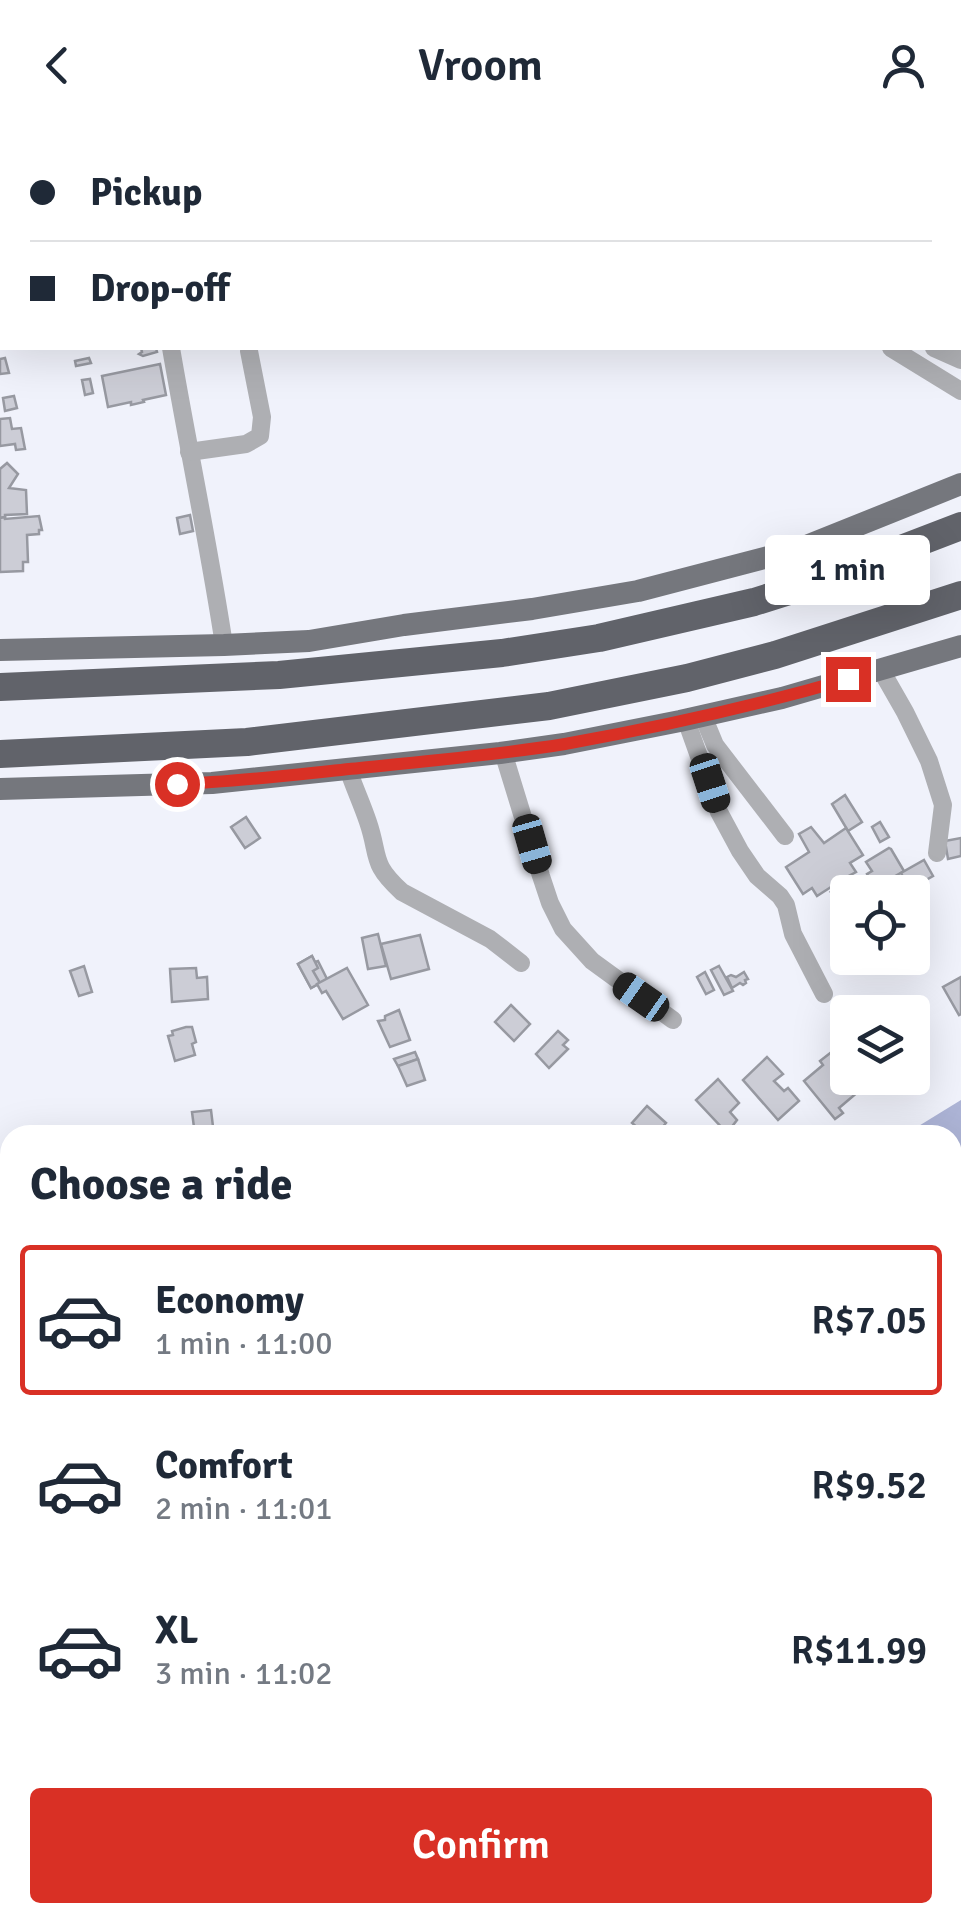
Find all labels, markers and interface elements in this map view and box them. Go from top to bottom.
icon: back [30,38,85,93]
text: Vroom [418,38,543,93]
icon: person [876,38,931,93]
text: Pickup [90,169,202,216]
text: Drop-off [90,265,230,312]
callout: 1 min [766,534,930,604]
text: 1 min [809,550,886,589]
route end [826,657,871,702]
car [686,750,734,816]
route start [155,762,200,807]
car [509,811,555,877]
map controls [830,875,930,1095]
button: locate [830,875,930,975]
car [608,968,674,1026]
button: layers [830,995,930,1095]
text: Choose a ride [30,1157,293,1212]
icon: car [35,1275,125,1365]
text: Economy [155,1277,304,1324]
text: R$7.05 [811,1297,927,1344]
text: 1 min · 11:00 [155,1324,333,1363]
icon: car [35,1440,125,1530]
text: Comfort [155,1442,293,1489]
text: R$9.52 [811,1462,927,1509]
text: 2 min · 11:01 [155,1489,333,1528]
icon: car [35,1605,125,1695]
text: XL [155,1607,198,1654]
text: R$11.99 [791,1627,927,1674]
text: 3 min · 11:02 [155,1654,333,1693]
button: Confirm [30,1788,932,1903]

